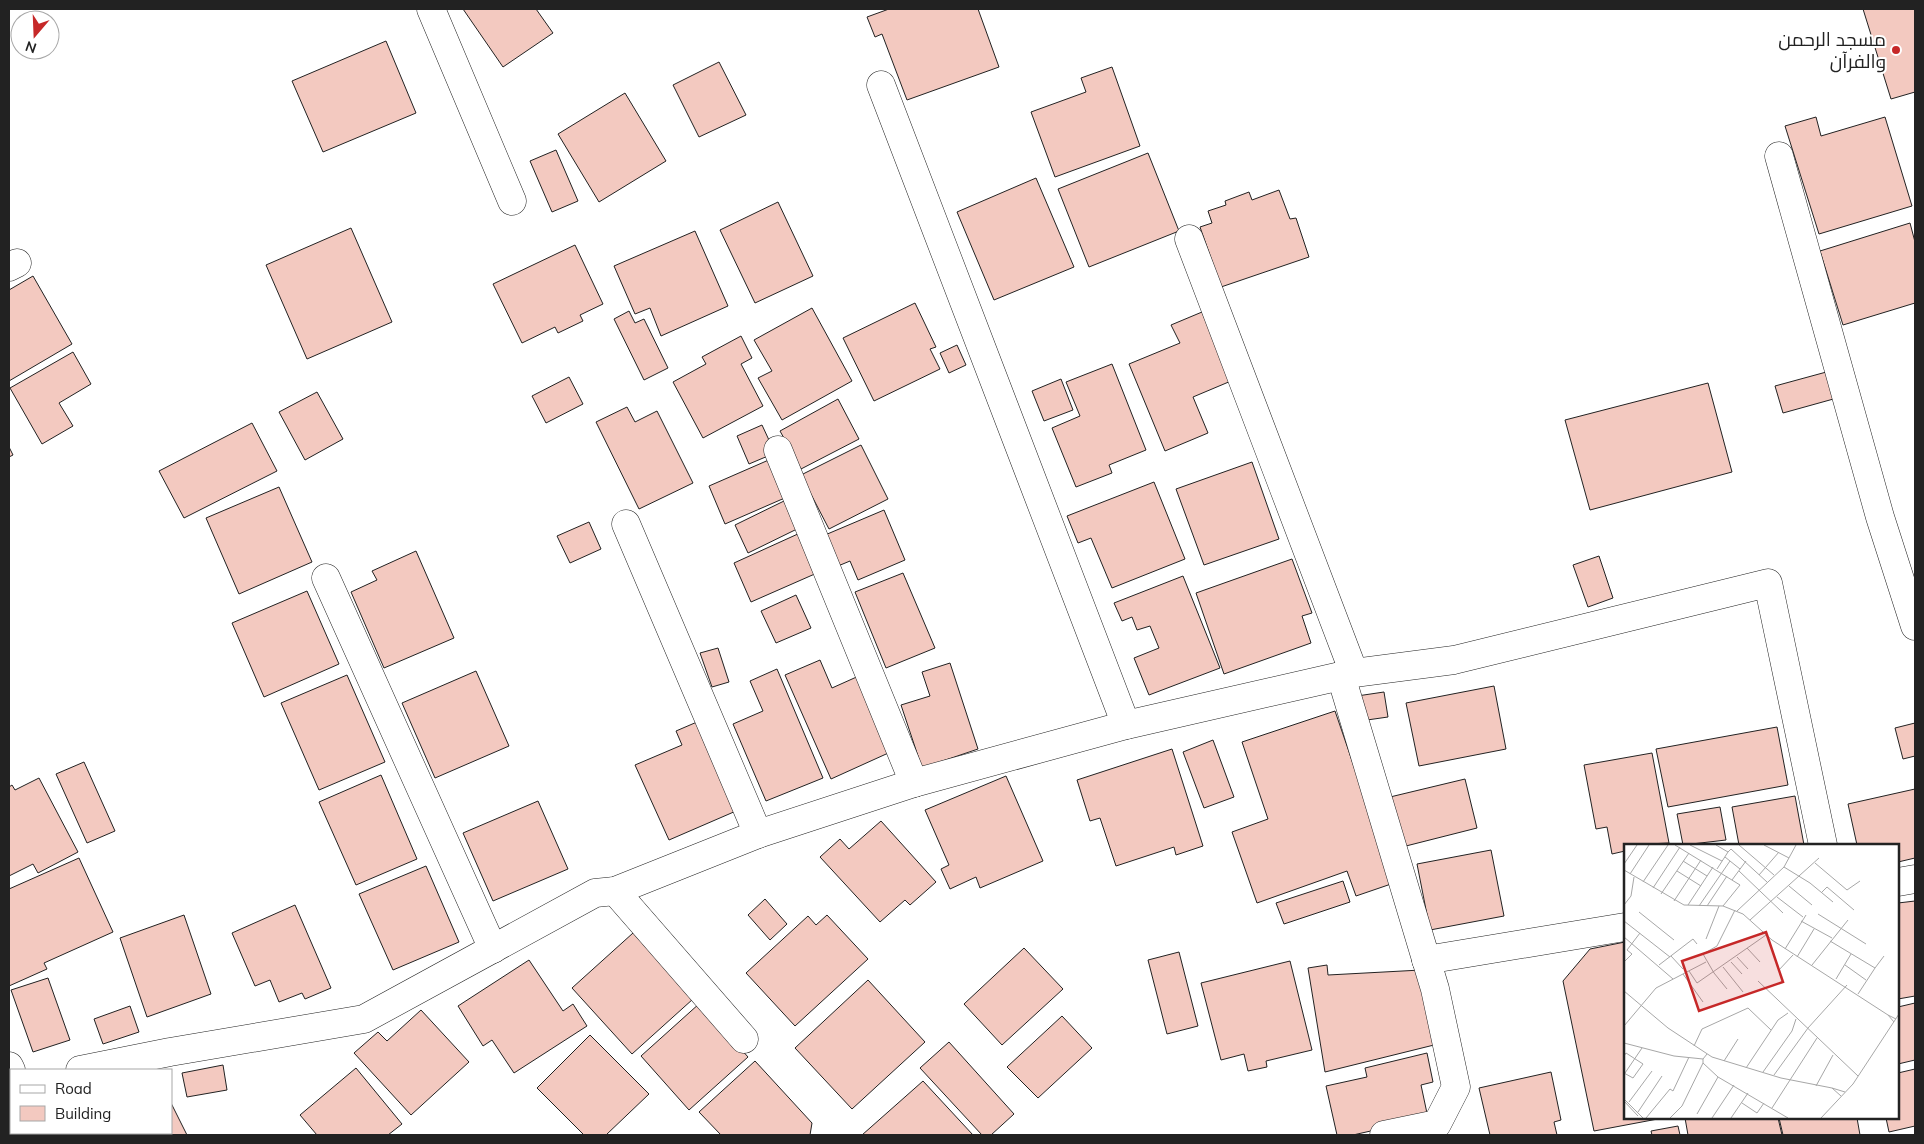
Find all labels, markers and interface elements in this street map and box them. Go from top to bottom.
north arrow [10,10,60,60]
place label: مسجد الرحمن والفرآن [1778,27,1886,73]
text: N [23,37,39,58]
marker: مسجد الرحمن والفرآن [1890,44,1902,56]
inset map [1624,844,1899,1119]
legend [10,1069,172,1134]
text: Road [55,1079,92,1098]
text: Building [55,1104,111,1123]

